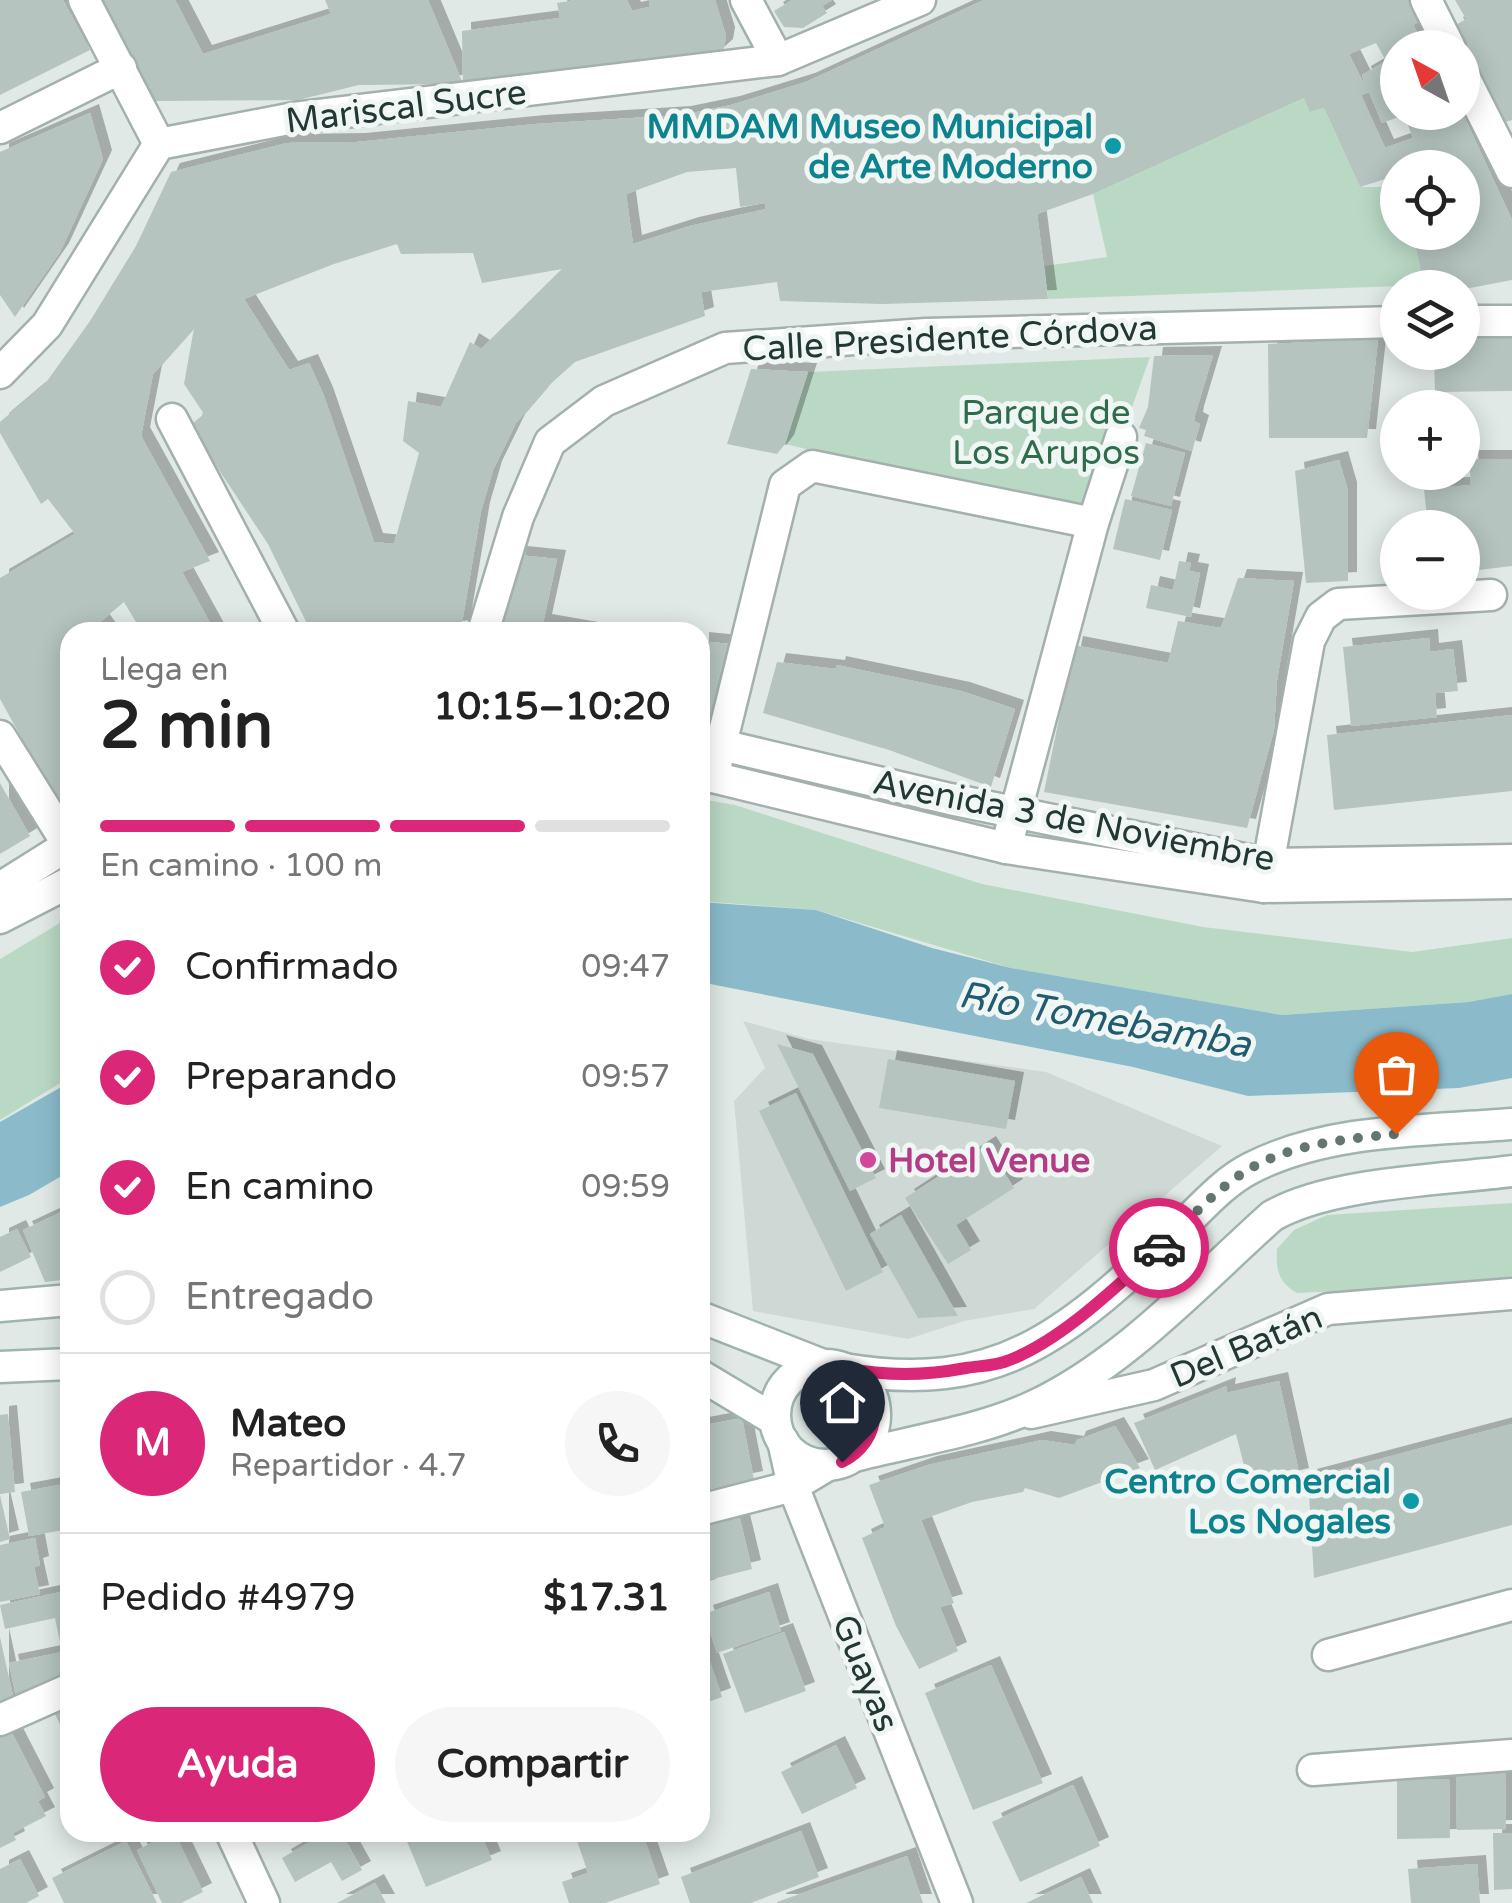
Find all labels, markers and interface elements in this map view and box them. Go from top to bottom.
north arrow [1380,30,1480,130]
map controls [1380,30,1480,610]
street label: Mariscal Sucre [283,71,529,143]
place label: MMDAM Museo Municipal de Arte Moderno [646,106,1093,188]
marker: MMDAM Museo Municipal de Arte Moderno [1102,135,1124,157]
button: locate [1380,150,1480,250]
button: layers [1380,270,1480,370]
street label: Calle Presidente Córdova [741,307,1159,371]
button: + [1380,390,1480,490]
park label: Parque de Los Arupos [952,392,1140,474]
button: − [1380,510,1480,610]
text: Llega en [100,651,229,689]
text: 10:15–10:20 [433,684,670,730]
text: 2 min [100,687,273,766]
street label: Avenida 3 de Noviembre [869,761,1278,881]
text: En camino · 100 m [100,847,382,885]
icon: check [100,940,155,995]
text: Confirmado [185,944,399,990]
text: 09:47 [581,948,670,986]
water label: Río Tomebamba [955,972,1256,1069]
pin [1354,1032,1439,1135]
icon: bag [1369,1047,1424,1102]
icon: check [100,1050,155,1105]
text: Preparando [185,1054,397,1100]
text: 09:57 [581,1058,670,1096]
place label: Hotel Venue [888,1140,1090,1182]
marker: Hotel Venue [857,1149,879,1171]
icon: check [100,1160,155,1215]
text: En camino [185,1164,374,1210]
text: 09:59 [581,1168,670,1206]
courier [1109,1198,1209,1298]
icon: car [1132,1221,1187,1276]
text: Entregado [185,1274,374,1320]
street label: Del Batán [1164,1296,1329,1398]
pin [800,1360,885,1463]
icon: home [815,1375,870,1430]
button: phone [565,1391,670,1496]
text: Mateo [230,1401,346,1447]
text: M [134,1420,171,1466]
text: Repartidor · 4.7 [230,1447,467,1485]
place label: Centro Comercial Los Nogales [1104,1461,1391,1543]
marker: Centro Comercial Los Nogales [1400,1490,1422,1512]
text: Pedido #4979 [100,1575,356,1621]
text: $17.31 [543,1575,670,1621]
street label: Guayas [823,1609,907,1738]
button: Ayuda [100,1707,375,1822]
button: Compartir [395,1707,670,1822]

